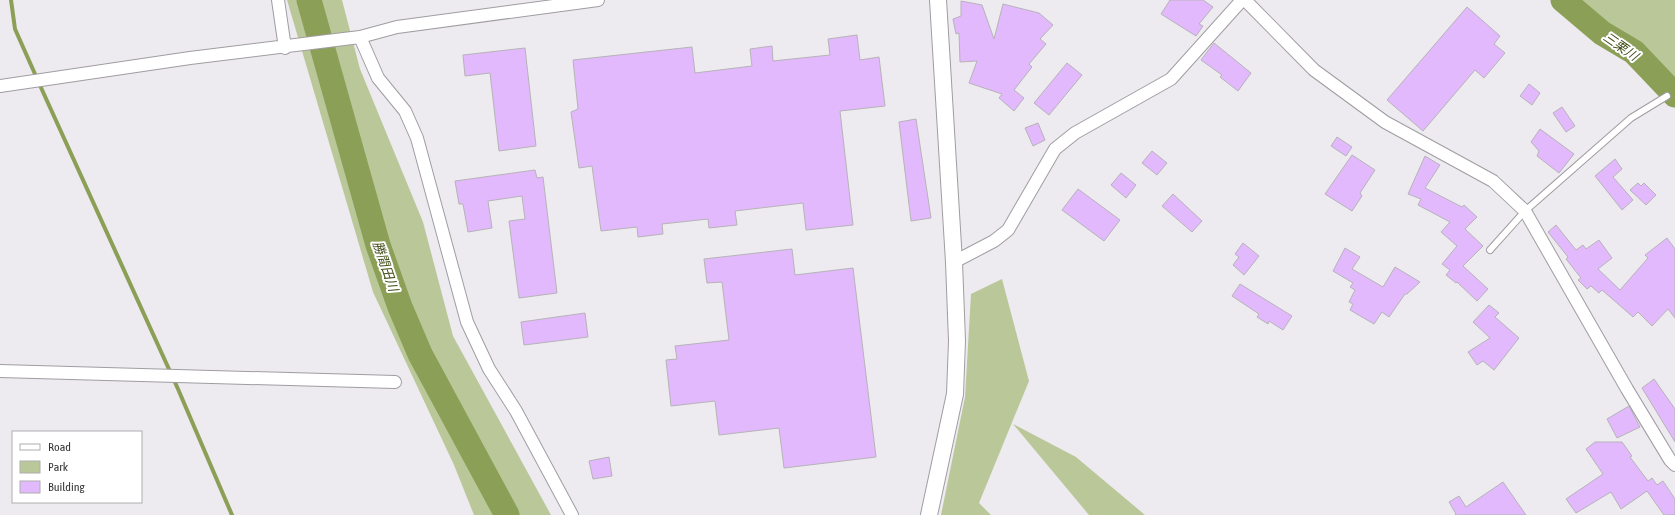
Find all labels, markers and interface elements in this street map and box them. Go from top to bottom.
water label: 三栗川 [1600,29,1643,65]
water label: 勝間田川 [370,239,402,295]
legend [12,431,142,503]
text: Road [48,440,71,454]
text: Park [48,460,69,474]
text: Building [48,480,86,494]

